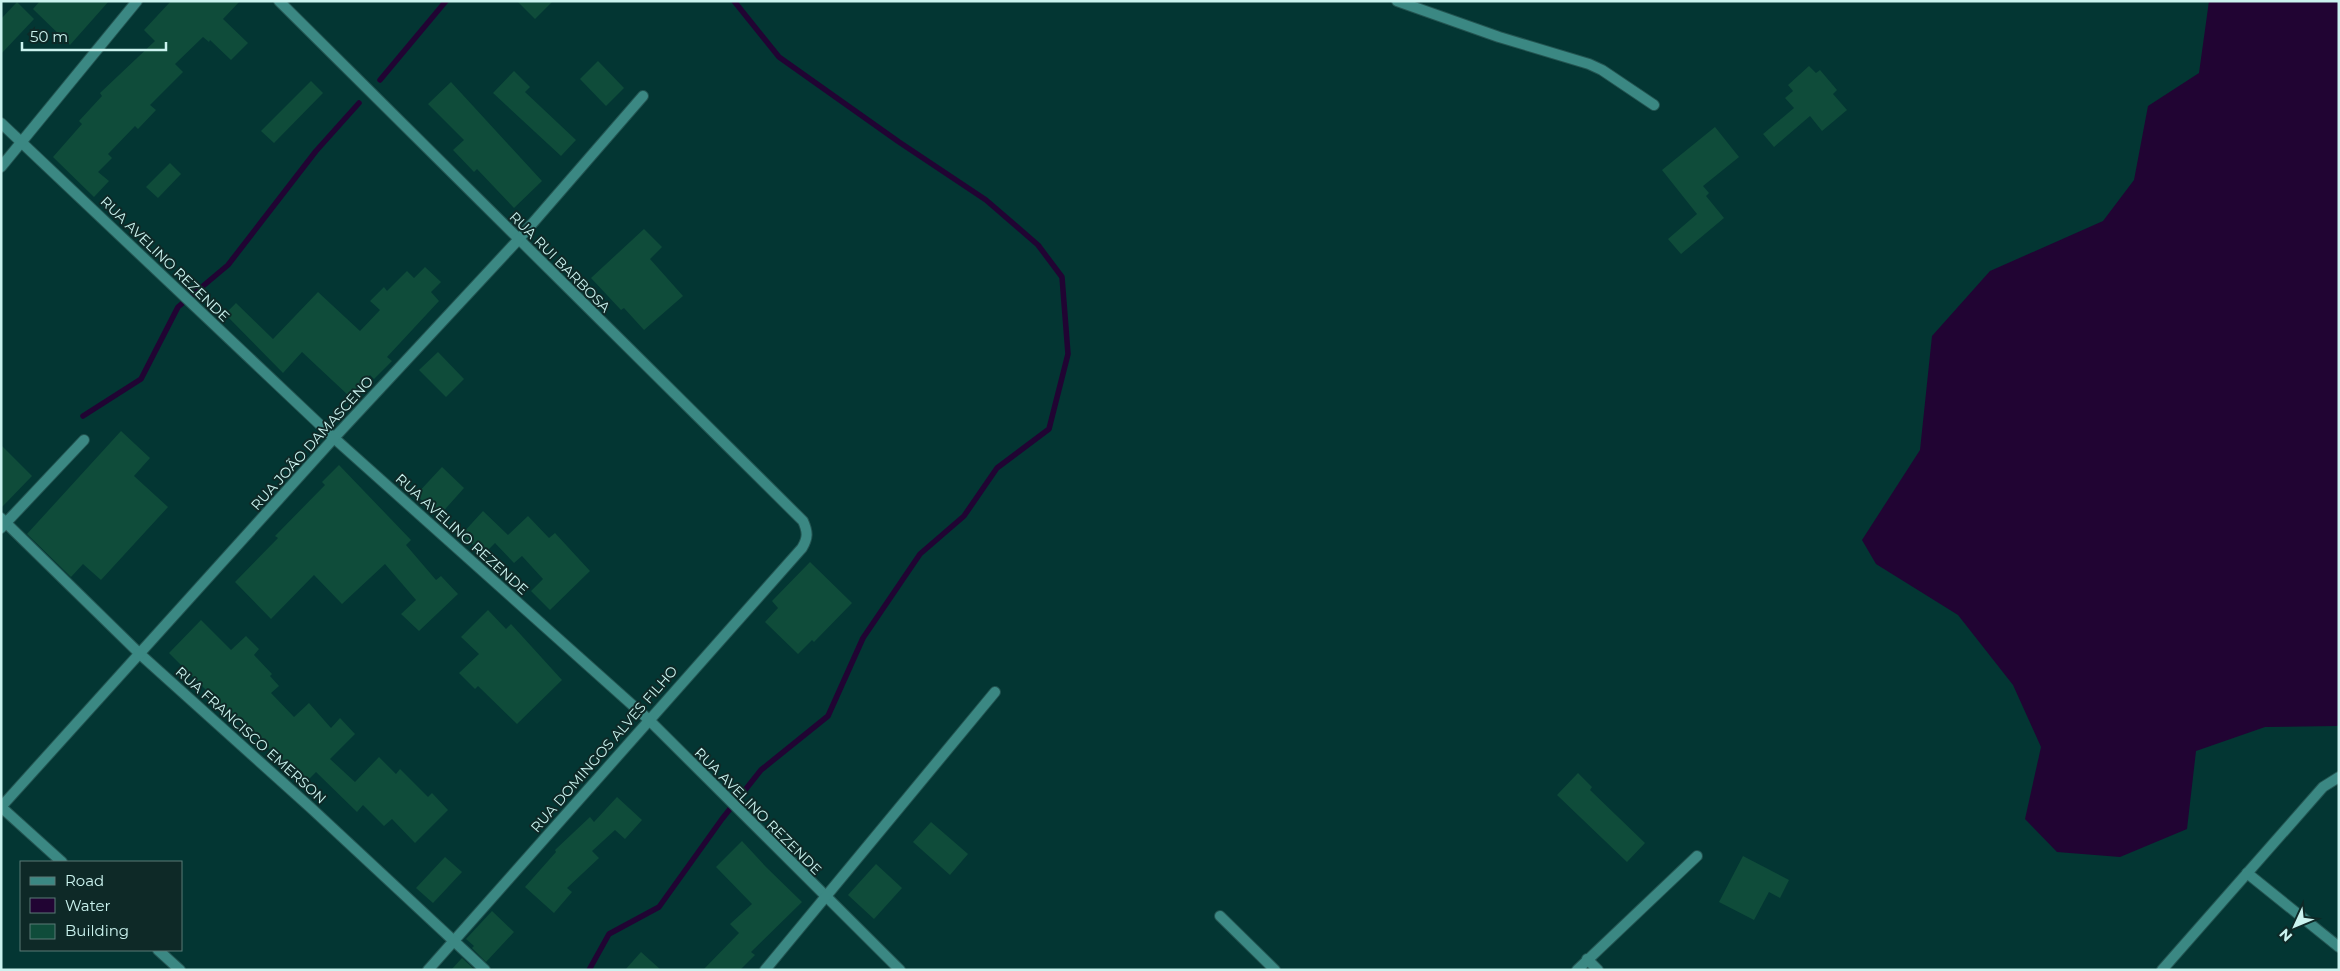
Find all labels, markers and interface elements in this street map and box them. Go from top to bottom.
scale bar [22,20,166,52]
text: 50 m [30,27,68,46]
street label: RUA AVELINO REZENDE [97,193,233,325]
street label: RUA RUI BARBOSA [506,208,615,317]
street label: RUA JOÃO DAMASCENO [247,372,377,514]
street label: RUA AVELINO REZENDE [392,470,532,598]
street label: RUA DOMINGOS ALVES FILHO [527,662,682,836]
street label: RUA FRANCISCO EMERSON [172,663,330,807]
street label: RUA AVELINO REZENDE [691,744,825,878]
legend [20,861,182,951]
text: Road [65,871,104,890]
text: Water [65,896,111,915]
north arrow [2270,901,2320,951]
text: Building [65,921,129,940]
text: N [2275,925,2296,945]

